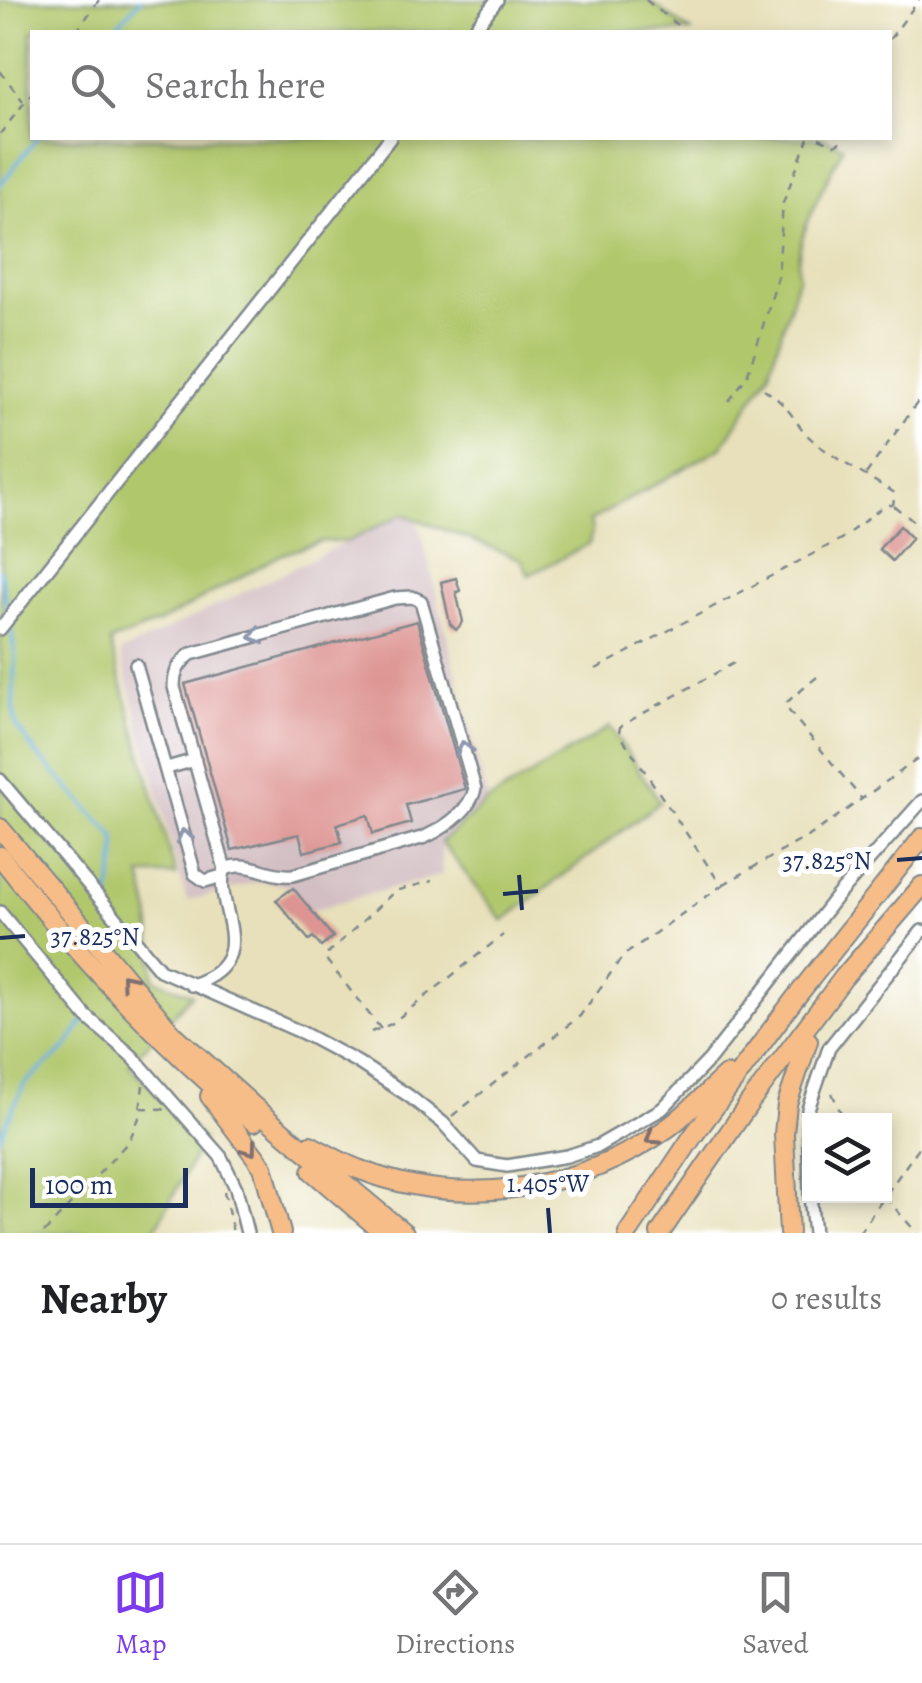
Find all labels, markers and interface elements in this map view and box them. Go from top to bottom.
search box [30,30,892,140]
icon: search [65,58,120,113]
text: Search here [145,59,326,111]
one-way arrow [248,625,265,646]
one-way arrow [454,740,475,757]
one-way arrow [175,828,196,845]
text: 37.825°N [783,844,871,878]
text: 37.825°N [51,920,139,954]
one-way arrow [121,973,139,992]
map controls [802,1113,892,1203]
button: layers [802,1113,892,1203]
one-way arrow [644,1126,662,1145]
one-way arrow [239,1138,256,1156]
scale bar [30,1163,188,1208]
text: 100 m [45,1166,113,1204]
text: 1.405°W [507,1167,590,1201]
text: Nearby [40,1270,167,1327]
text: 0 results [771,1276,882,1320]
tab: Map [113,1565,168,1663]
tab: Directions [395,1565,515,1663]
tab: Saved [742,1565,809,1663]

